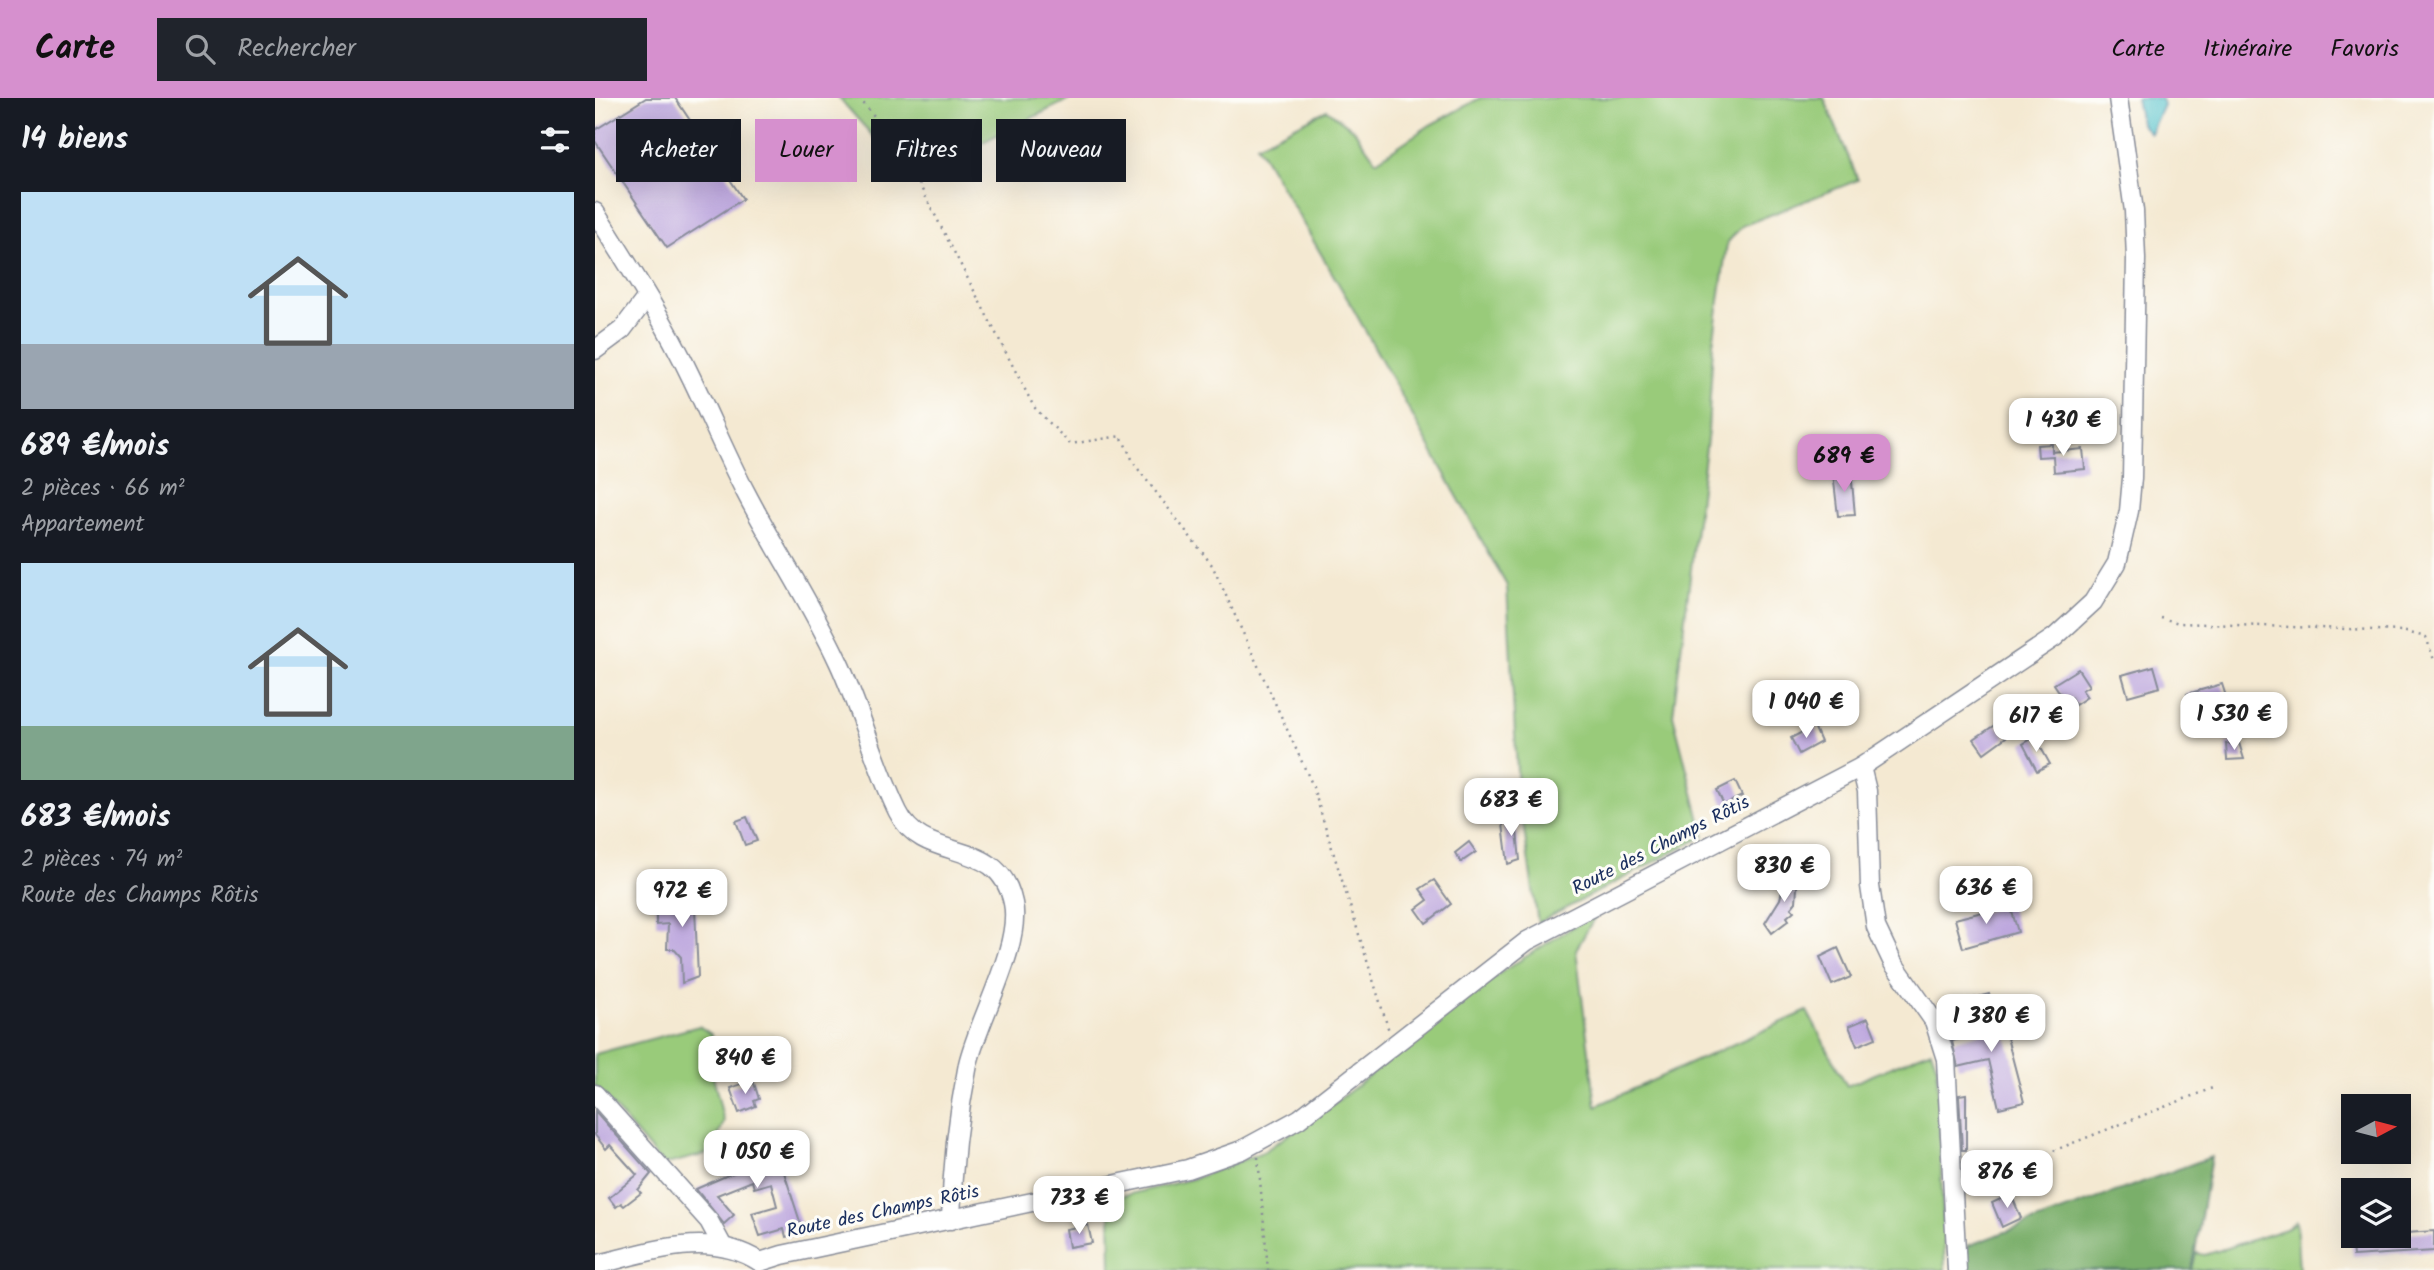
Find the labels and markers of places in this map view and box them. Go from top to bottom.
pin: 1 430 € [1998,398,2128,458]
pin: 689 € [1795,434,1893,494]
pin: 1 040 € [1741,680,1871,740]
pin: 1 530 € [2169,692,2299,752]
pin: 617 € [1987,694,2085,754]
pin: 683 € [1462,778,1560,838]
pin: 830 € [1735,844,1833,904]
pin: 636 € [1937,866,2035,926]
pin: 972 € [633,870,731,929]
pin: 1 380 € [1926,995,2056,1054]
pin: 840 € [696,1037,794,1096]
pin: 1 050 € [692,1130,822,1190]
pin: 876 € [1958,1150,2056,1210]
pin: 733 € [1030,1176,1128,1236]

